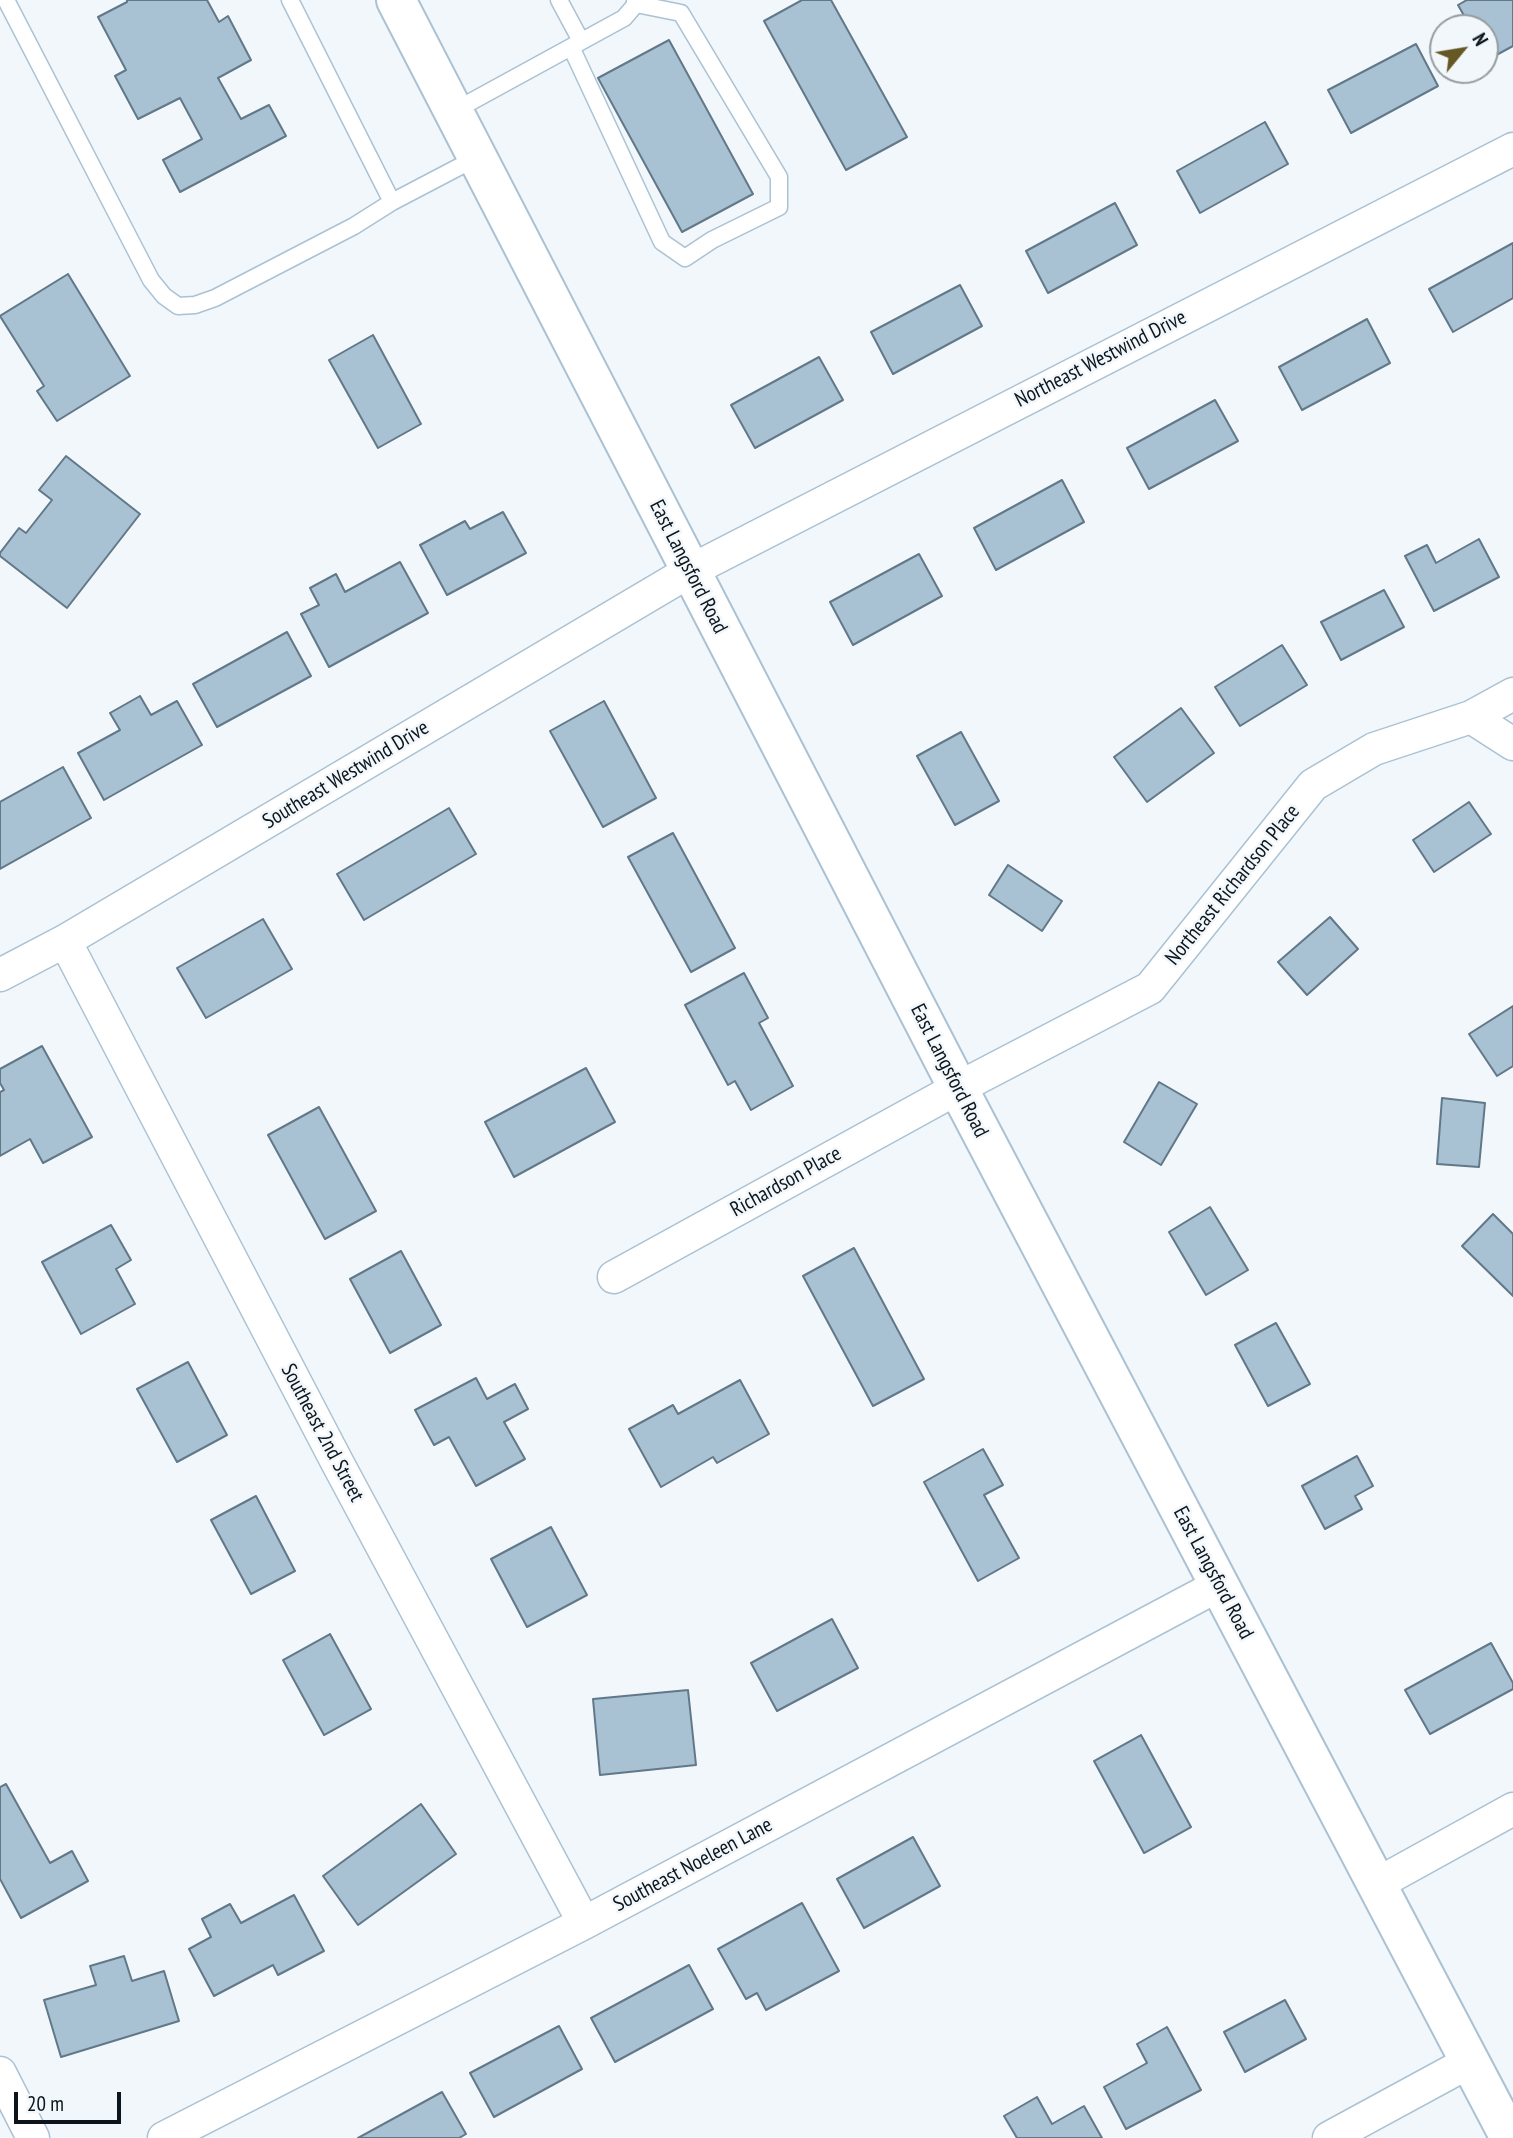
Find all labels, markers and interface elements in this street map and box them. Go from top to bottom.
north arrow [1429,14,1499,84]
text: N [1467,29,1493,50]
street label: Northeast Westwind Drive [1011,305,1191,413]
street label: East Langsford Road [644,496,732,638]
street label: Southeast Westwind Drive [258,715,434,835]
street label: Northeast Richardson Place [1161,800,1305,970]
street label: East Langsford Road [905,1000,993,1142]
street label: Richardson Place [726,1141,846,1223]
street label: Southeast 2nd Street [275,1360,369,1506]
street label: East Langsford Road [1168,1502,1258,1644]
street label: Southeast Noeleen Lane [609,1813,777,1917]
scale bar [18,2078,124,2122]
text: 20 m [27,2090,64,2117]

